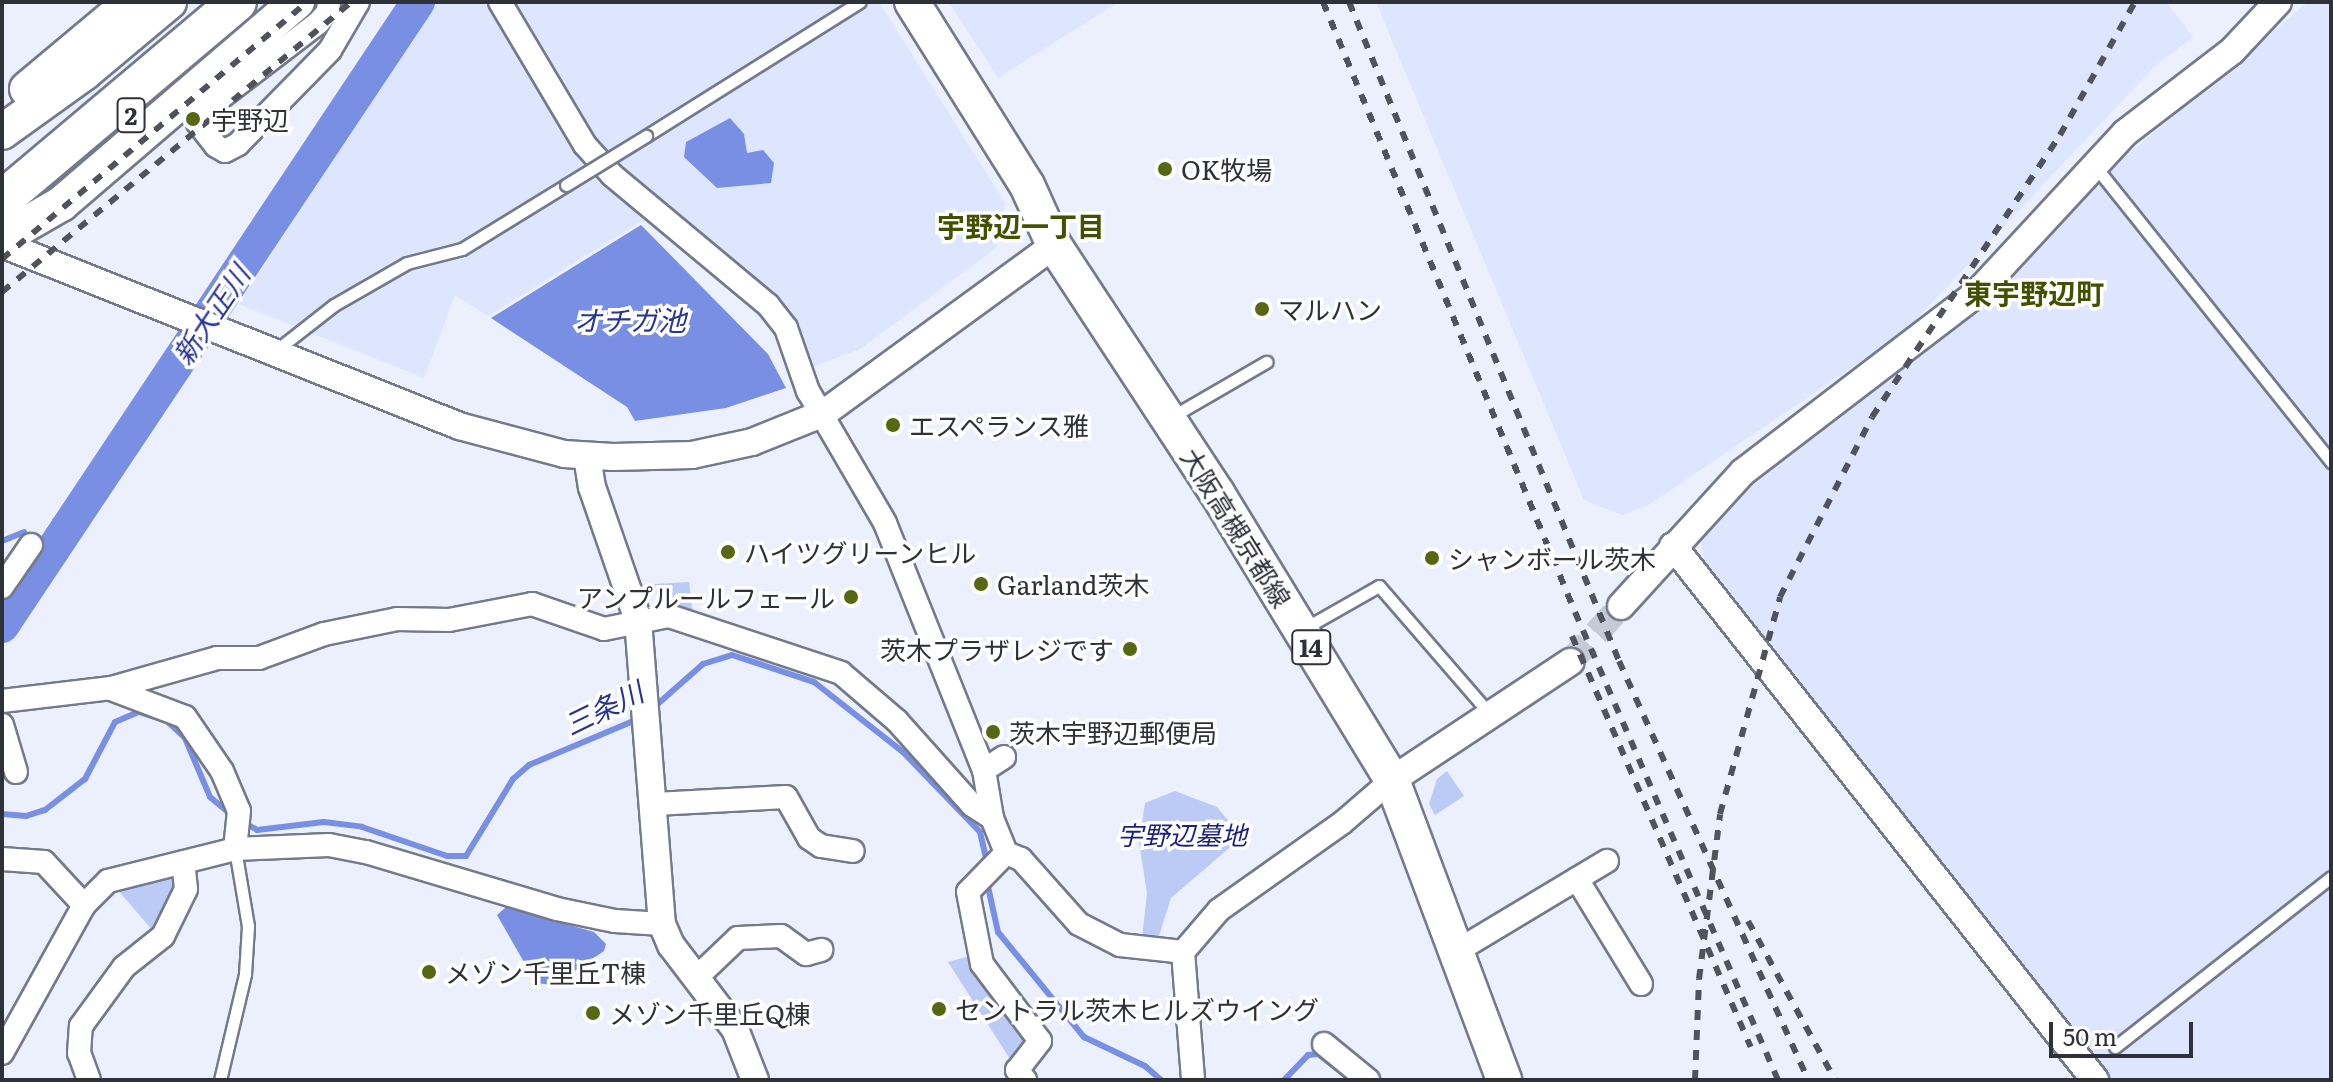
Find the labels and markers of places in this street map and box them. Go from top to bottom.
place label: 宇野辺 [211,103,289,135]
marker: 宇野辺 [182,108,204,130]
place label: OK牧場 [1181,153,1272,185]
marker: OK牧場 [1156,160,1174,178]
place label: マルハン [1278,293,1382,325]
marker: マルハン [1253,300,1271,318]
place label: エスペランス雅 [909,409,1091,441]
marker: エスペランス雅 [884,416,902,434]
place label: ハイツグリーンヒル [744,536,978,568]
place label: シャンボール茨木 [1448,542,1656,574]
marker: ハイツグリーンヒル [719,543,737,561]
marker: シャンボール茨木 [1423,549,1441,567]
place label: Garland茨木 [997,568,1149,600]
marker: Garland茨木 [972,575,990,593]
place label: アンプルールフェール [575,581,835,613]
marker: アンプルールフェール [842,588,860,606]
place label: 茨木プラザレジです [880,633,1114,665]
marker: 茨木プラザレジです [1121,640,1139,658]
place label: 茨木宇野辺郵便局 [1009,716,1217,748]
marker: 茨木宇野辺郵便局 [984,723,1002,741]
place label: メゾン千里丘T棟 [445,956,646,988]
marker: メゾン千里丘T棟 [420,963,438,981]
place label: セントラル茨木ヒルズウイング [955,993,1319,1025]
place label: メゾン千里丘Q棟 [609,997,811,1029]
marker: セントラル茨木ヒルズウイング [930,1000,948,1018]
marker: メゾン千里丘Q棟 [584,1004,602,1022]

